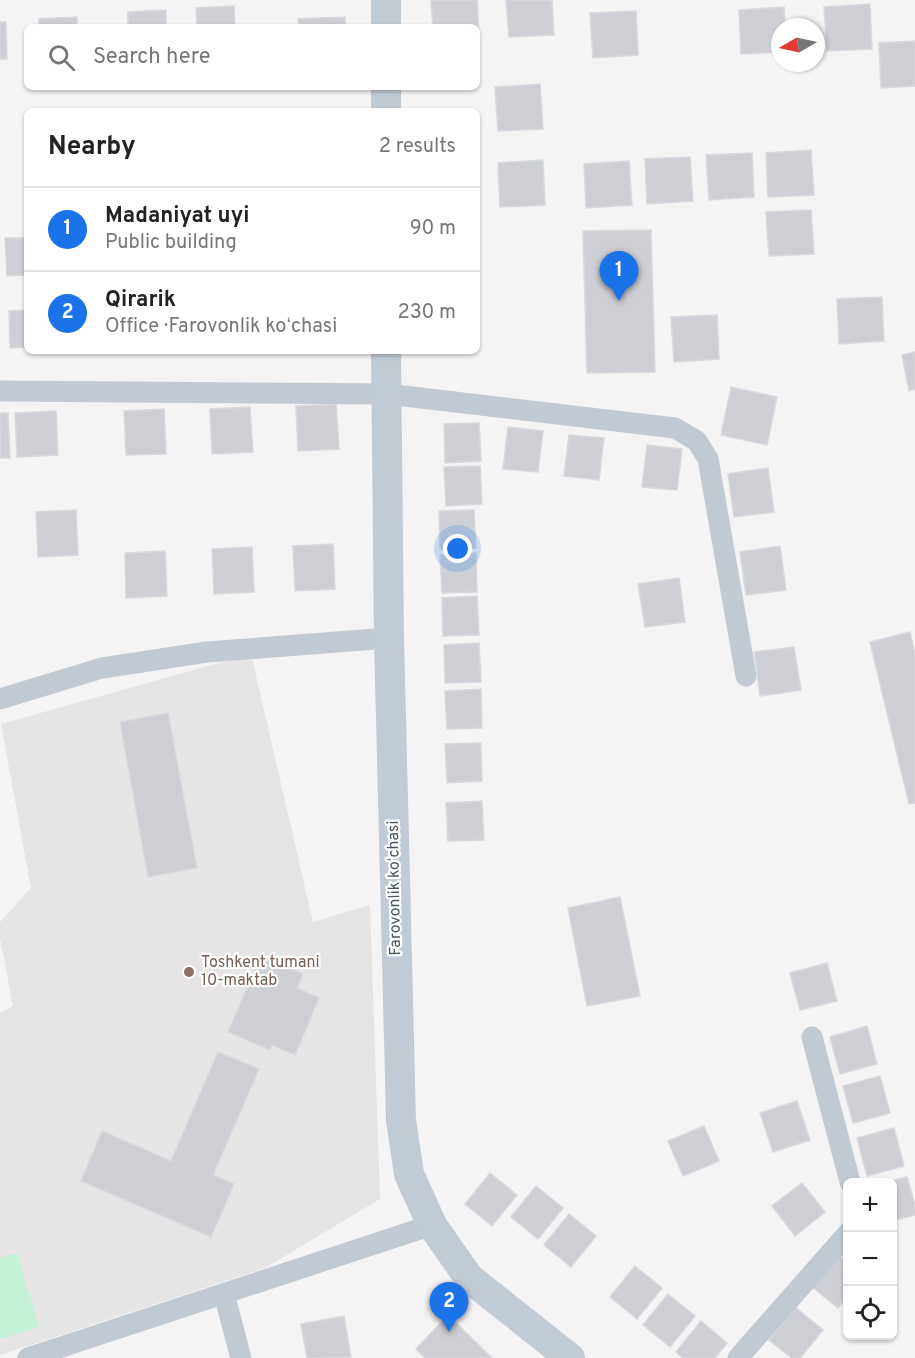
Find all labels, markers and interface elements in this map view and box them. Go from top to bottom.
north arrow [771,18,825,72]
search box [24,24,480,90]
icon: search [45,41,78,74]
text: Search here [93,44,211,71]
text: Nearby [48,131,136,164]
text: 2 results [379,134,456,160]
text: Madaniyat uyi [105,203,249,230]
text: 1 [64,216,72,242]
text: 90 m [410,216,456,242]
text: Public building [105,230,237,256]
pin: 1 [600,252,638,301]
text: Qirarik [105,287,176,314]
text: 2 [61,300,74,326]
text: 230 m [397,300,456,326]
text: Office · Farovonlik koʻchasi [105,314,337,340]
your location [443,534,472,563]
street label: Farovonlik koʻchasi [384,820,406,956]
place label: Toshkent tumani 10-maktab [201,953,320,991]
marker: Toshkent tumani 10-maktab [182,965,196,979]
map controls [843,1178,897,1340]
button: + [843,1178,897,1232]
button: − [843,1232,897,1286]
pin: 2 [430,1282,468,1332]
button: locate [843,1286,897,1340]

